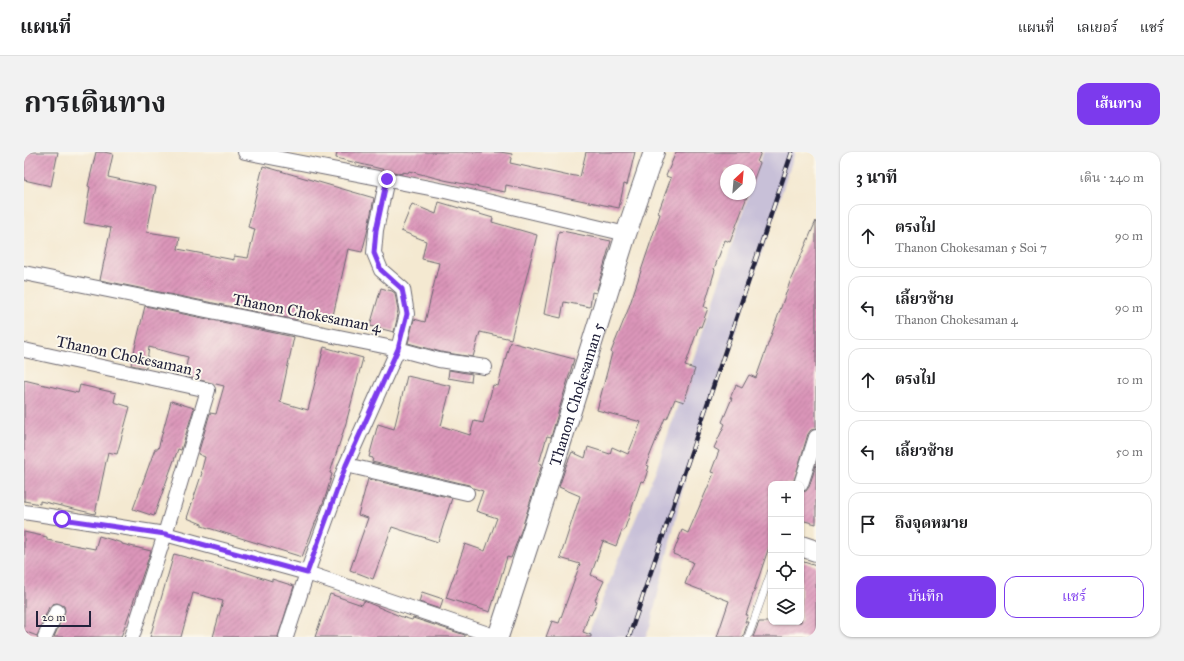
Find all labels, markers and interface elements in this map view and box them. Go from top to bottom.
text: แผนที่ [20,15,71,38]
text: แผนที่ [1018,19,1054,36]
text: เลเยอร์ [1076,19,1118,36]
text: แชร์ [1140,19,1164,36]
button: เส้นทาง [1077,83,1160,125]
text: การเดินทาง [24,85,166,120]
north arrow [720,164,756,200]
text: 3 นาที [856,167,898,188]
route end [378,170,396,188]
text: เดิน · 240 m [1079,170,1144,186]
text: ตรงไป [895,218,936,236]
icon: ahead [857,225,879,247]
text: 90 m [1115,228,1143,244]
text: Thanon Chokesaman 5 Soi 7 [895,240,1047,256]
street label: Thanon Chokesaman 4 [231,289,384,337]
text: เลี้ยวซ้าย [895,290,954,308]
icon: left [857,297,879,319]
text: 90 m [1115,300,1143,316]
text: Thanon Chokesaman 4 [895,312,1018,328]
street label: Thanon Chokesaman 5 [545,319,608,469]
street label: Thanon Chokesaman 3 [54,331,204,381]
icon: ahead [857,369,879,391]
text: ตรงไป [895,370,936,388]
text: 10 m [1117,372,1143,388]
icon: left [857,441,879,463]
text: เลี้ยวซ้าย [895,442,954,460]
text: 50 m [1116,444,1143,460]
map controls [768,481,804,625]
button: + [768,481,804,517]
route start [53,510,71,528]
icon: arrive [857,513,879,535]
text: ถึงจุดหมาย [895,514,968,532]
button: − [768,517,804,553]
button: locate [768,553,804,589]
button: บันทึก [856,576,996,618]
button: แชร์ [1004,576,1144,618]
button: layers [768,589,804,625]
scale bar [36,609,91,628]
text: 20 m [42,611,65,624]

